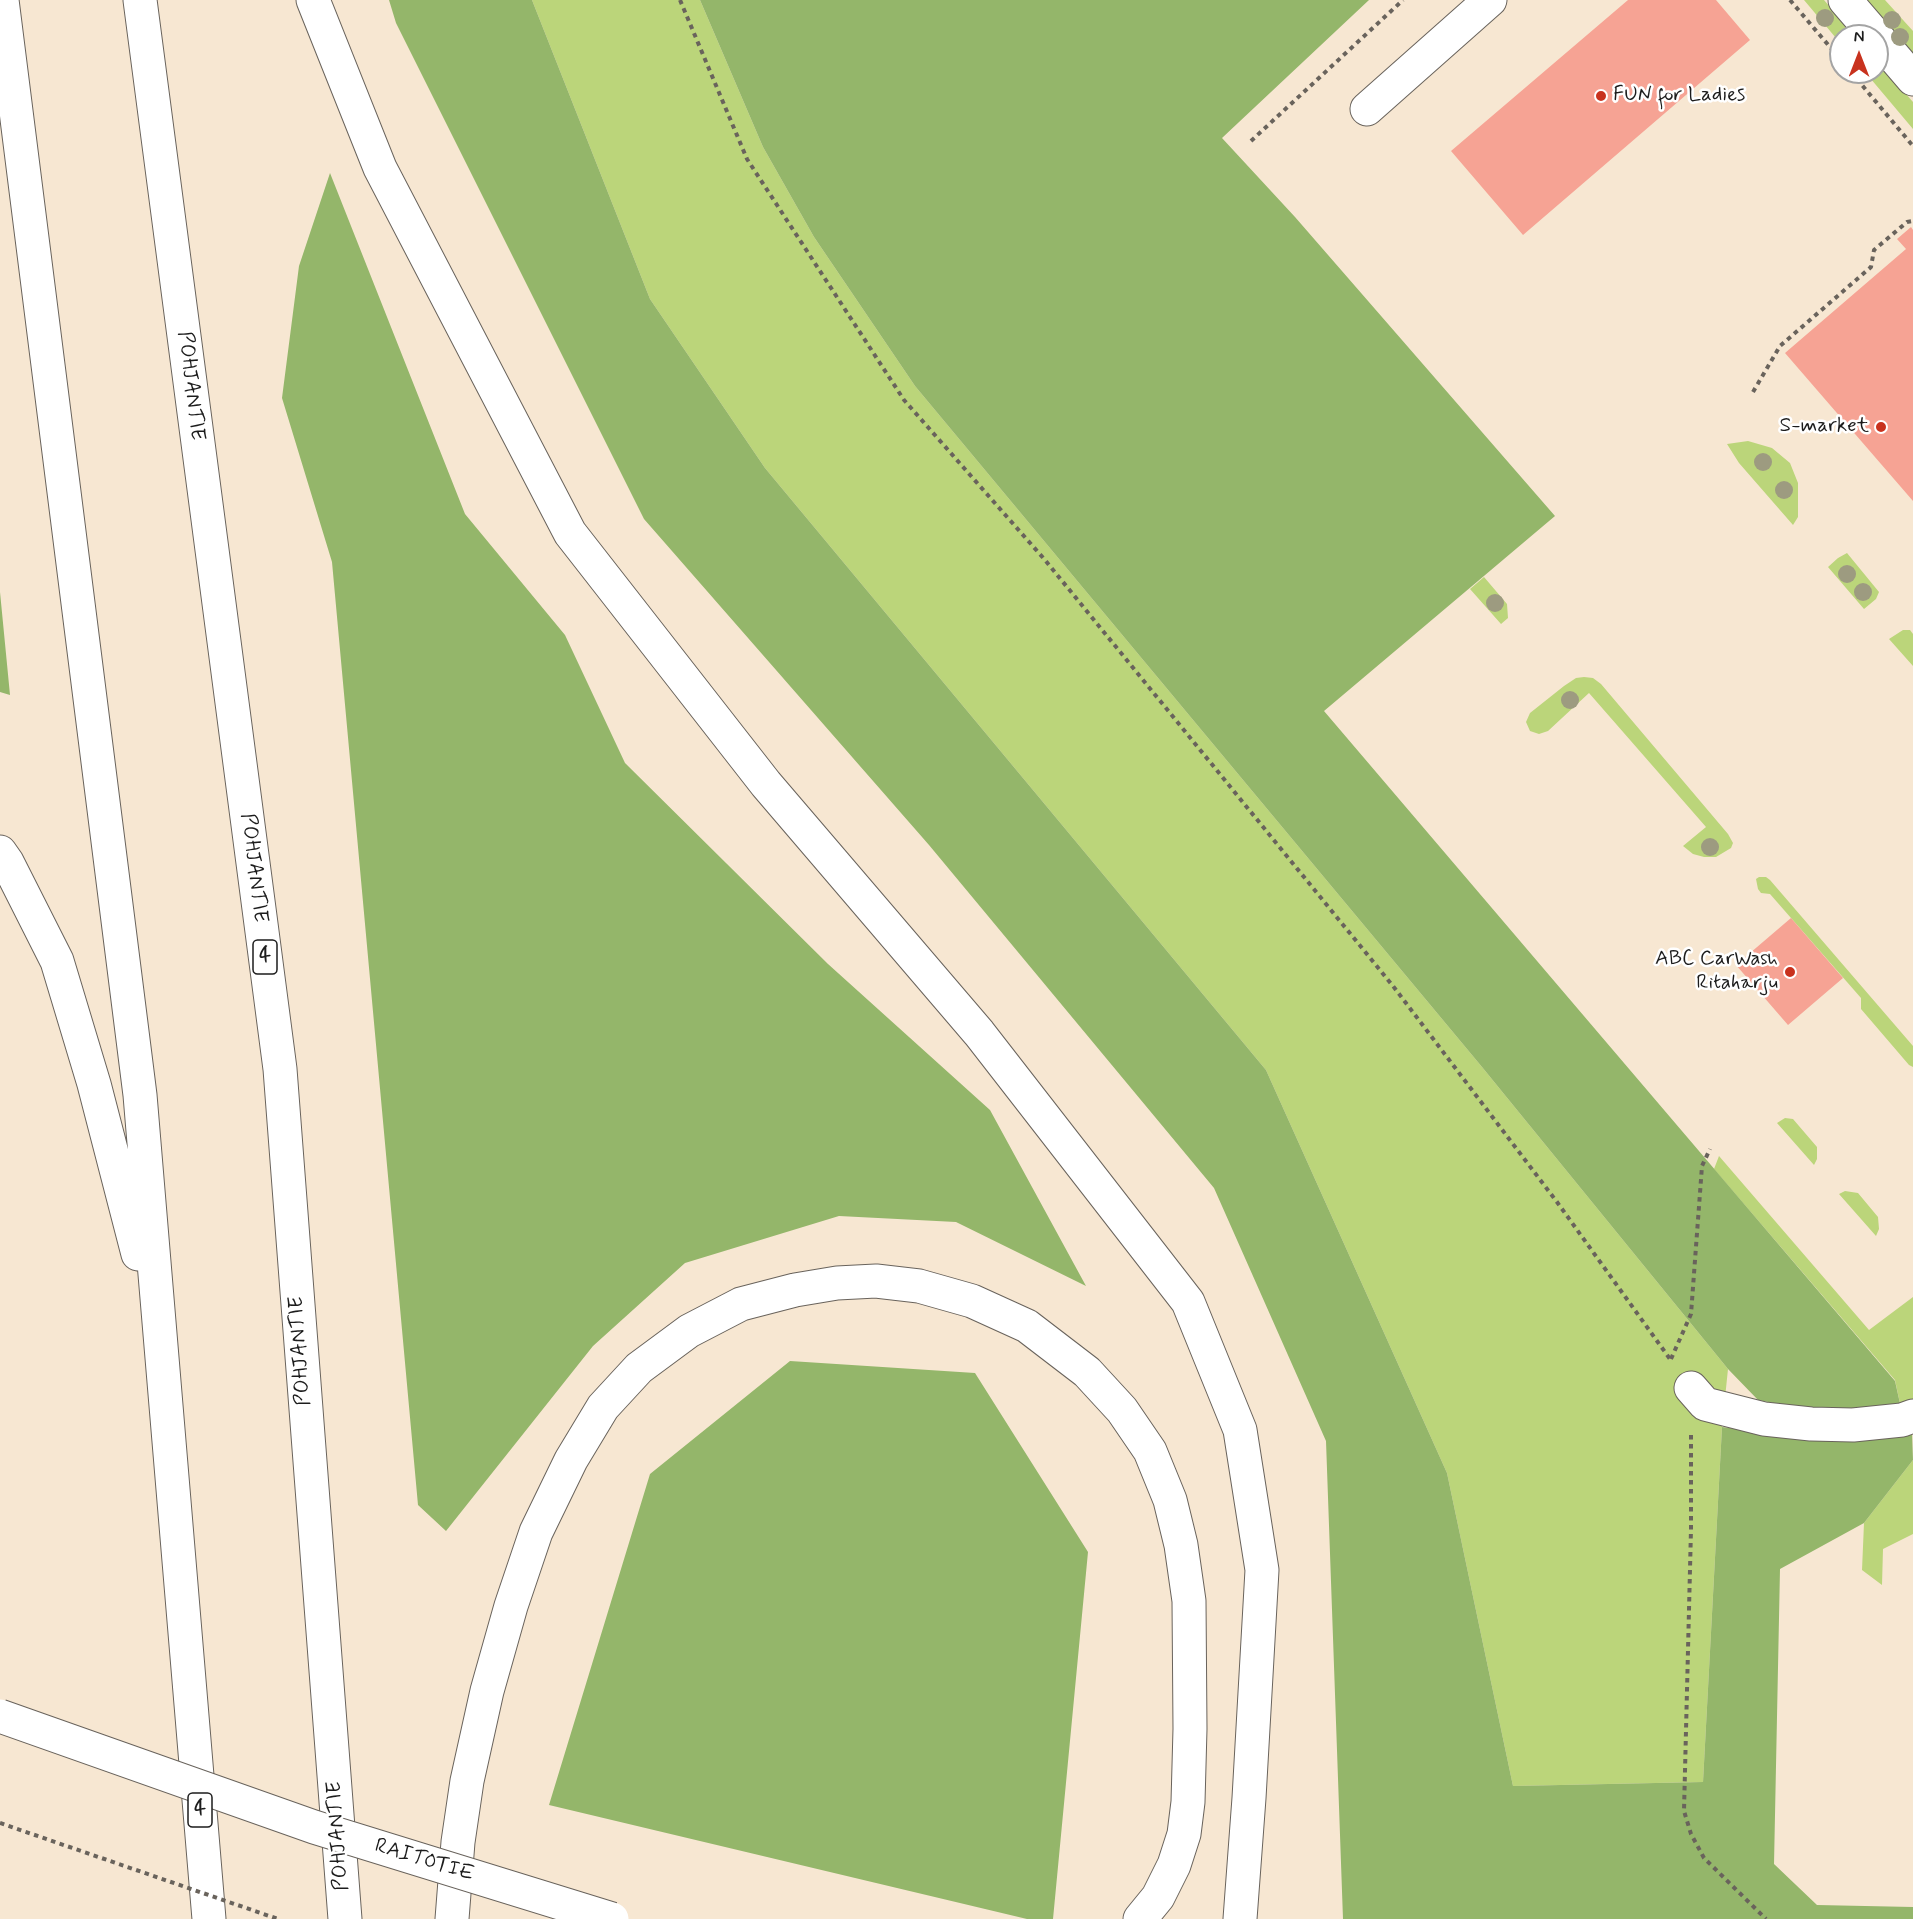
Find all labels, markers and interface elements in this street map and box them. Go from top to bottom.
north arrow [1829,24,1889,84]
text: N [1854,27,1864,48]
place label: FUN for Ladies [1613,83,1745,109]
marker: FUN for Ladies [1594,89,1608,103]
street label: POHJANTIE [171,330,209,442]
place label: S-market [1780,414,1869,440]
marker: S-market [1874,420,1888,434]
street label: POHJANTIE [234,812,272,924]
road number: 4 [253,940,277,974]
place label: ABC CarWash Ritaharju [1655,947,1778,997]
marker: ABC CarWash Ritaharju [1783,965,1797,979]
street label: POHJANTIE [285,1295,317,1407]
street label: POHJANTIE [323,1780,355,1892]
road number: 4 [188,1793,212,1827]
street label: RAITOTIE [371,1834,477,1888]

